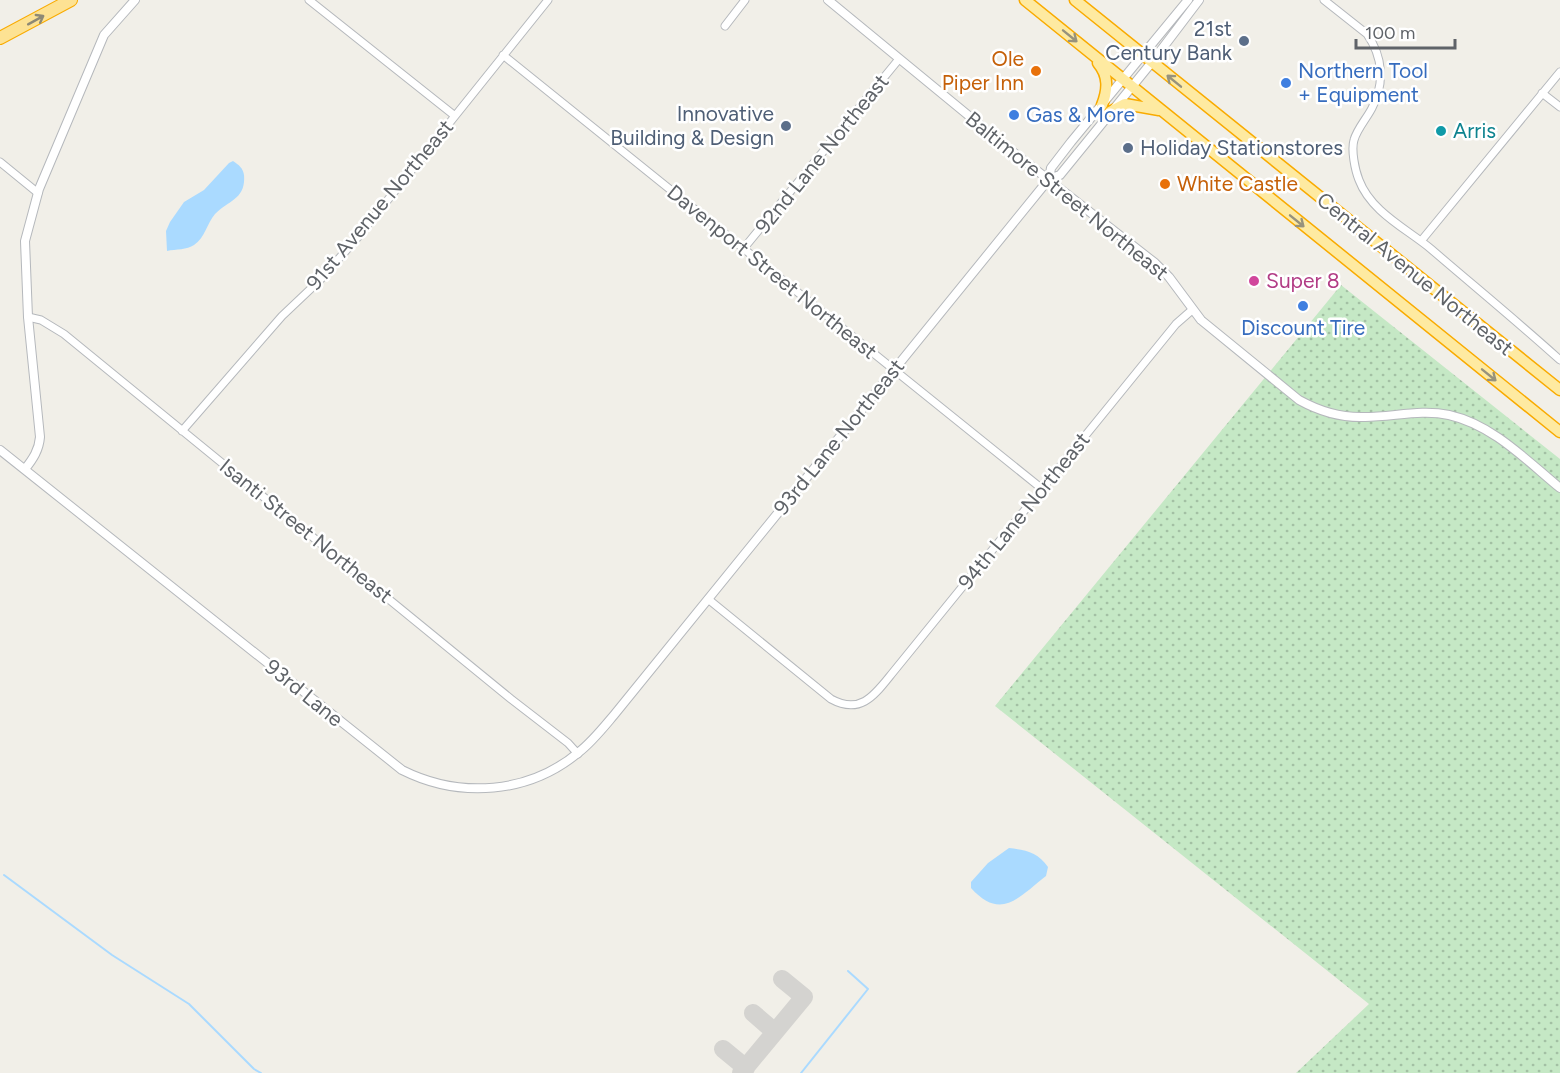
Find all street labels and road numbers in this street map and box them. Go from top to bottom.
street label: 92nd Lane Northeast [750,69,894,238]
street label: Baltimore Street Northeast [961,106,1174,285]
street label: 91st Avenue Northeast [301,114,458,295]
street label: Davenport Street Northeast [662,179,882,364]
street label: Central Avenue Northeast [1312,187,1518,361]
street label: 93rd Lane Northeast [768,354,909,520]
street label: 94th Lane Northeast [953,427,1095,594]
street label: Isanti Street Northeast [215,453,398,608]
street label: 93rd Lane [260,654,348,732]

